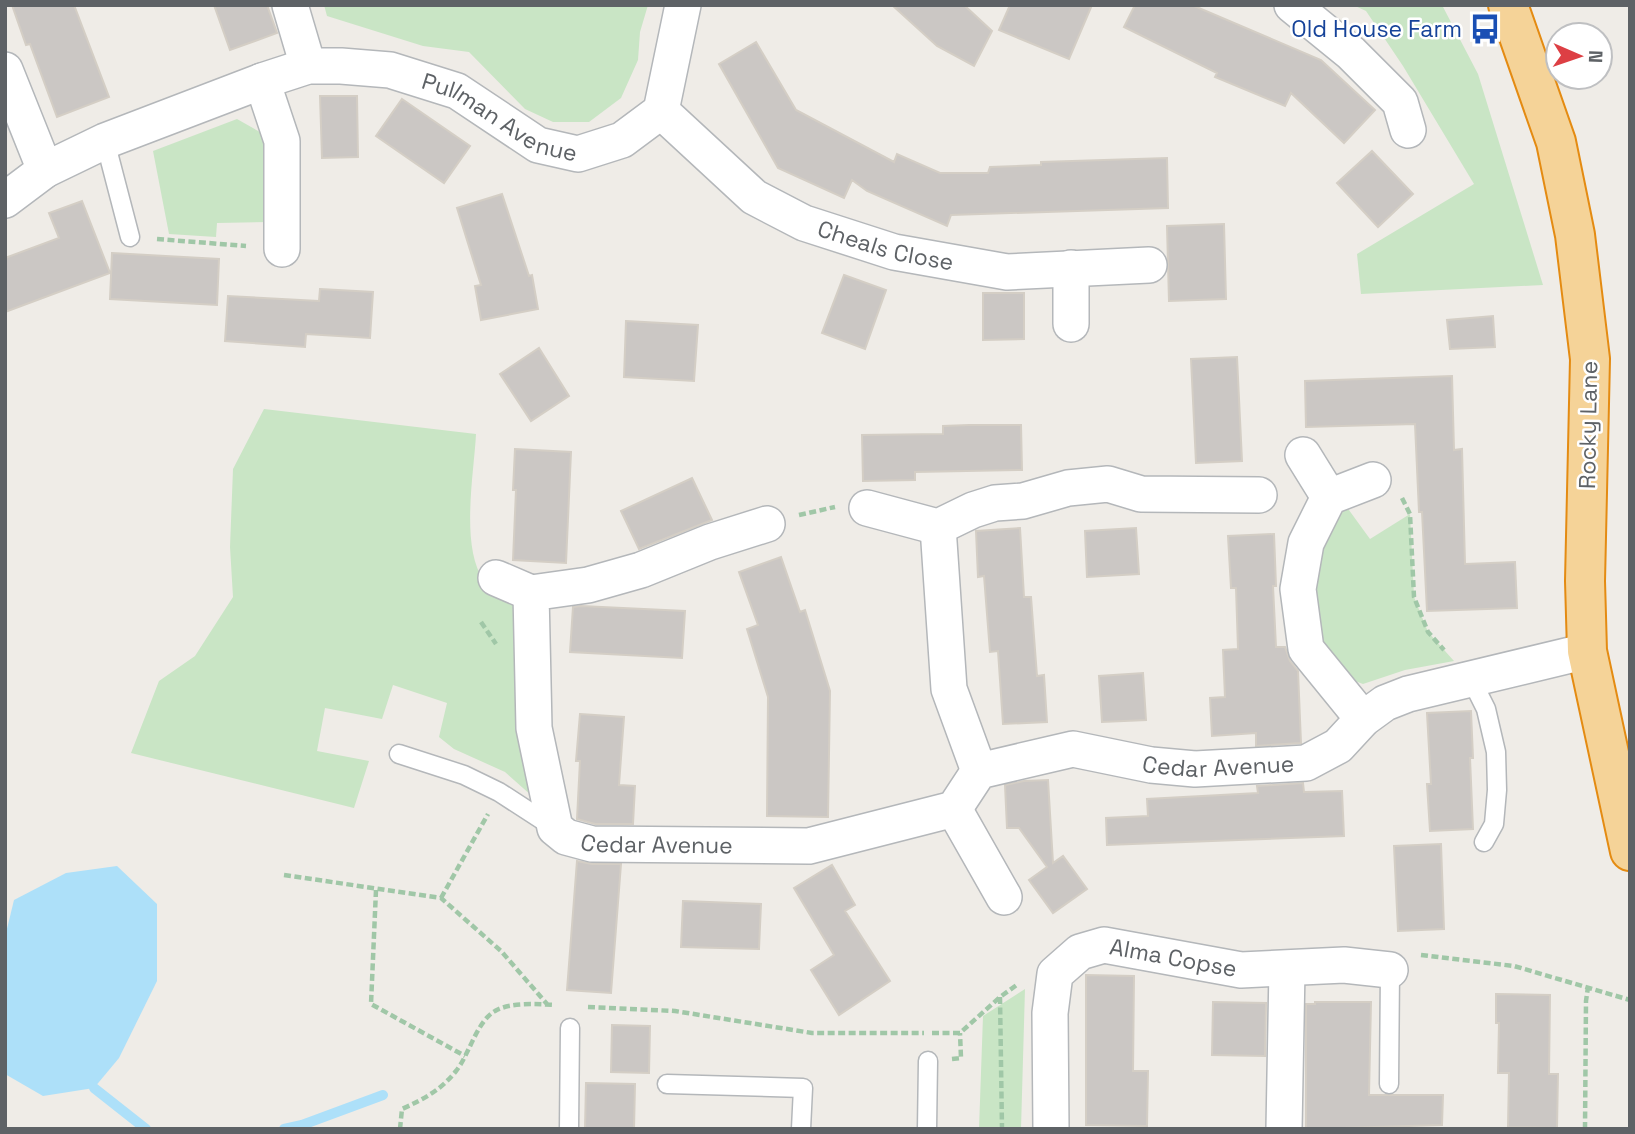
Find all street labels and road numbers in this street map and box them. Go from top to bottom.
street label: Pullman Avenue [418,66,580,168]
street label: Cheals Close [814,213,956,277]
street label: Rocky Lane [1572,361,1604,489]
street label: Cedar Avenue [1140,749,1295,784]
street label: Cedar Avenue [577,827,733,860]
street label: Alma Copse [1107,931,1239,984]

